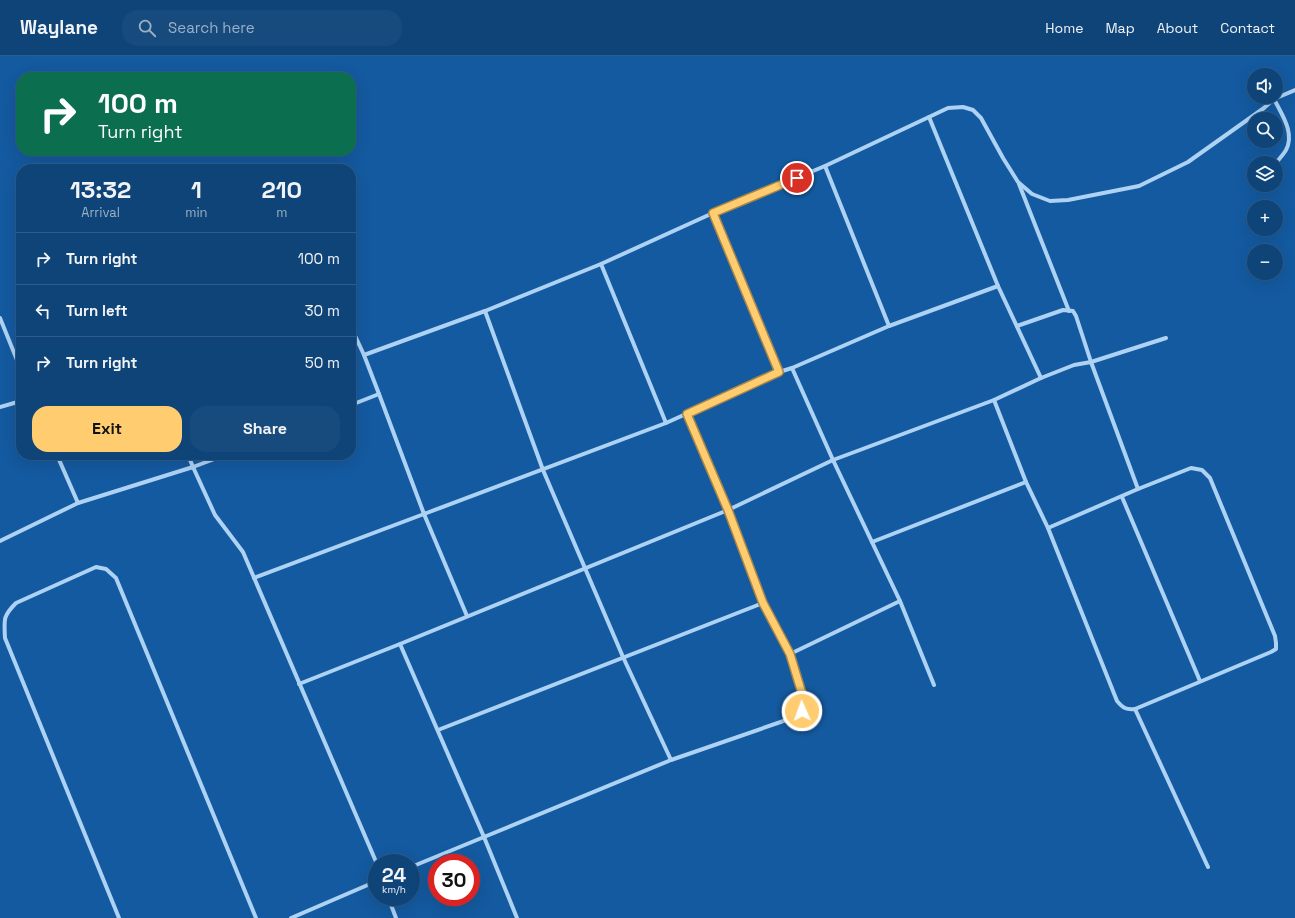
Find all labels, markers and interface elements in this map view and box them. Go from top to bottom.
search box [122,10,402,46]
text: Waylane [20,15,98,40]
icon: search [136,17,158,39]
text: Search here [168,18,255,37]
text: Home [1045,19,1083,37]
text: Map [1105,19,1135,37]
text: About [1157,19,1198,37]
text: Contact [1220,19,1275,37]
map controls [1247,68,1283,280]
button: sound [1247,68,1283,104]
text: 100 m [98,85,178,121]
icon: right [32,88,84,140]
button: search [1247,112,1283,148]
text: Turn right [98,120,182,143]
button: layers [1247,156,1283,192]
pin [780,161,814,195]
icon: arrive [786,167,808,189]
text: 13:32 [70,174,131,205]
text: 1 [191,174,202,205]
text: 210 [261,174,302,205]
button: + [1247,200,1283,236]
text: Arrival [81,204,120,221]
text: min [185,204,208,221]
text: m [276,204,287,221]
button: − [1247,244,1283,280]
icon: right [32,248,54,270]
text: Turn right [66,249,137,268]
text: 100 m [298,249,340,268]
icon: left [32,300,54,322]
text: Turn left [66,301,128,320]
text: 30 m [305,301,340,320]
icon: right [32,352,54,374]
text: Turn right [66,353,137,372]
text: 50 m [305,353,340,372]
button: Exit [32,406,182,452]
button: Share [190,406,340,452]
position arrow [781,690,823,732]
speed limit sign: 30 [428,854,480,906]
text: 24 [382,862,406,888]
text: km/h [382,883,406,896]

